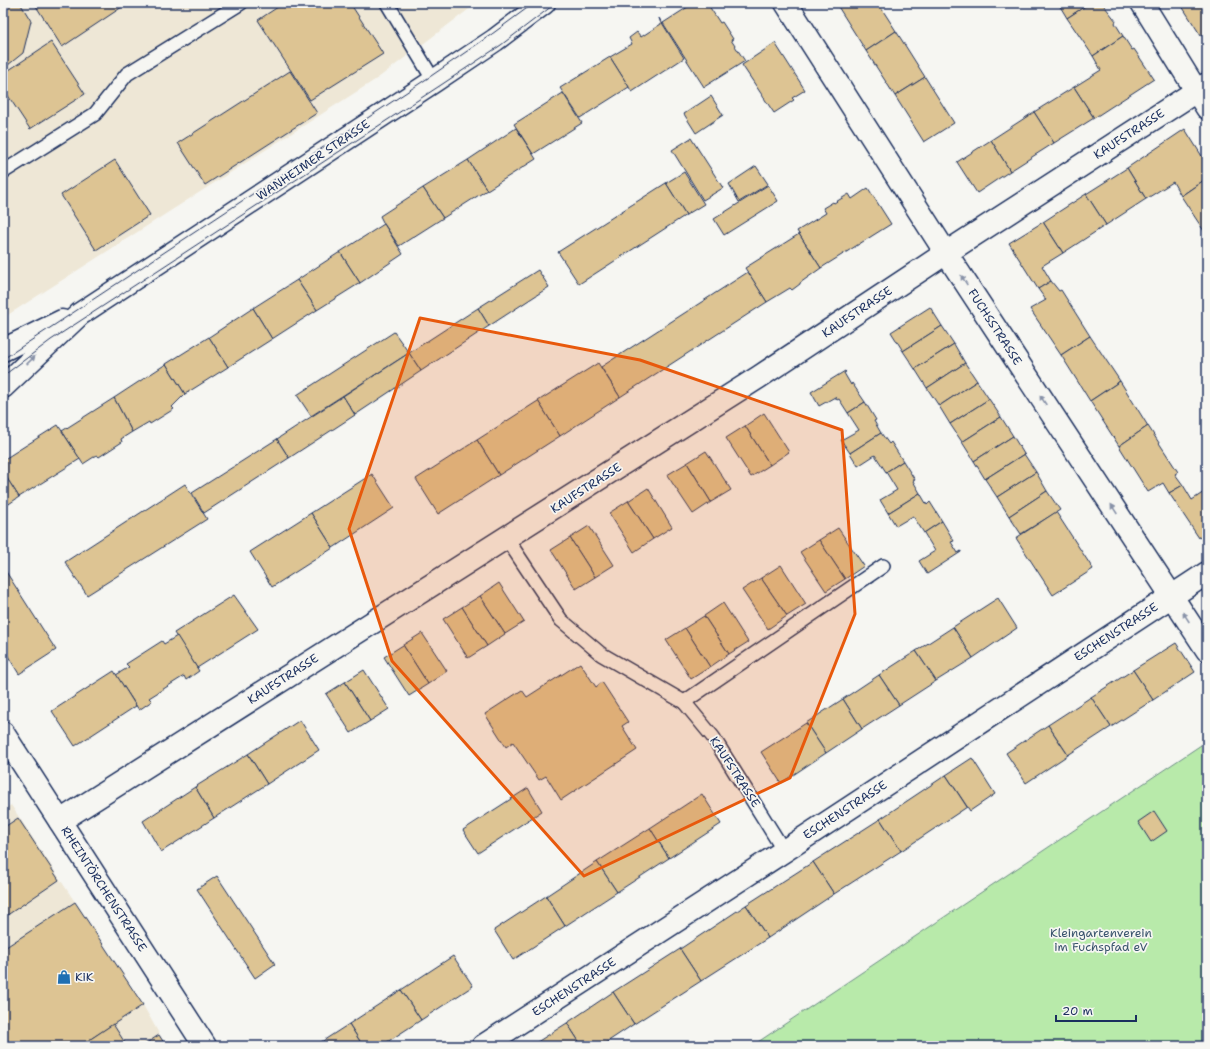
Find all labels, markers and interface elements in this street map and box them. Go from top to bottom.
street label: KAUFSTRASSE [1090,105,1168,163]
street label: WANHEIMER STRASSE [253,116,373,204]
one-way arrow [960,275,968,285]
street label: KAUFSTRASSE [819,283,895,341]
street label: FUCHSSTRASSE [964,286,1026,368]
one-way arrow [26,355,36,364]
one-way arrow [1039,394,1046,406]
street label: KAUFSTRASSE [547,459,625,517]
one-way arrow [1110,504,1118,514]
street label: ESCHENSTRASSE [1071,599,1161,665]
one-way arrow [1182,612,1190,622]
street label: KAUFSTRASSE [244,650,322,708]
street label: KAUFSTRASSE [706,733,764,811]
street label: ESCHENSTRASSE [800,777,890,843]
street label: RHEINTÖRCHENSTRASSE [57,823,151,955]
park label: Kleingartenverein im Fuchspfad eV [1050,925,1152,955]
street label: ESCHENSTRASSE [529,954,619,1020]
shop icon: KiK [56,969,72,985]
place label: KiK [75,969,94,985]
scale bar [1056,997,1136,1023]
text: 20 m [1062,1003,1093,1019]

